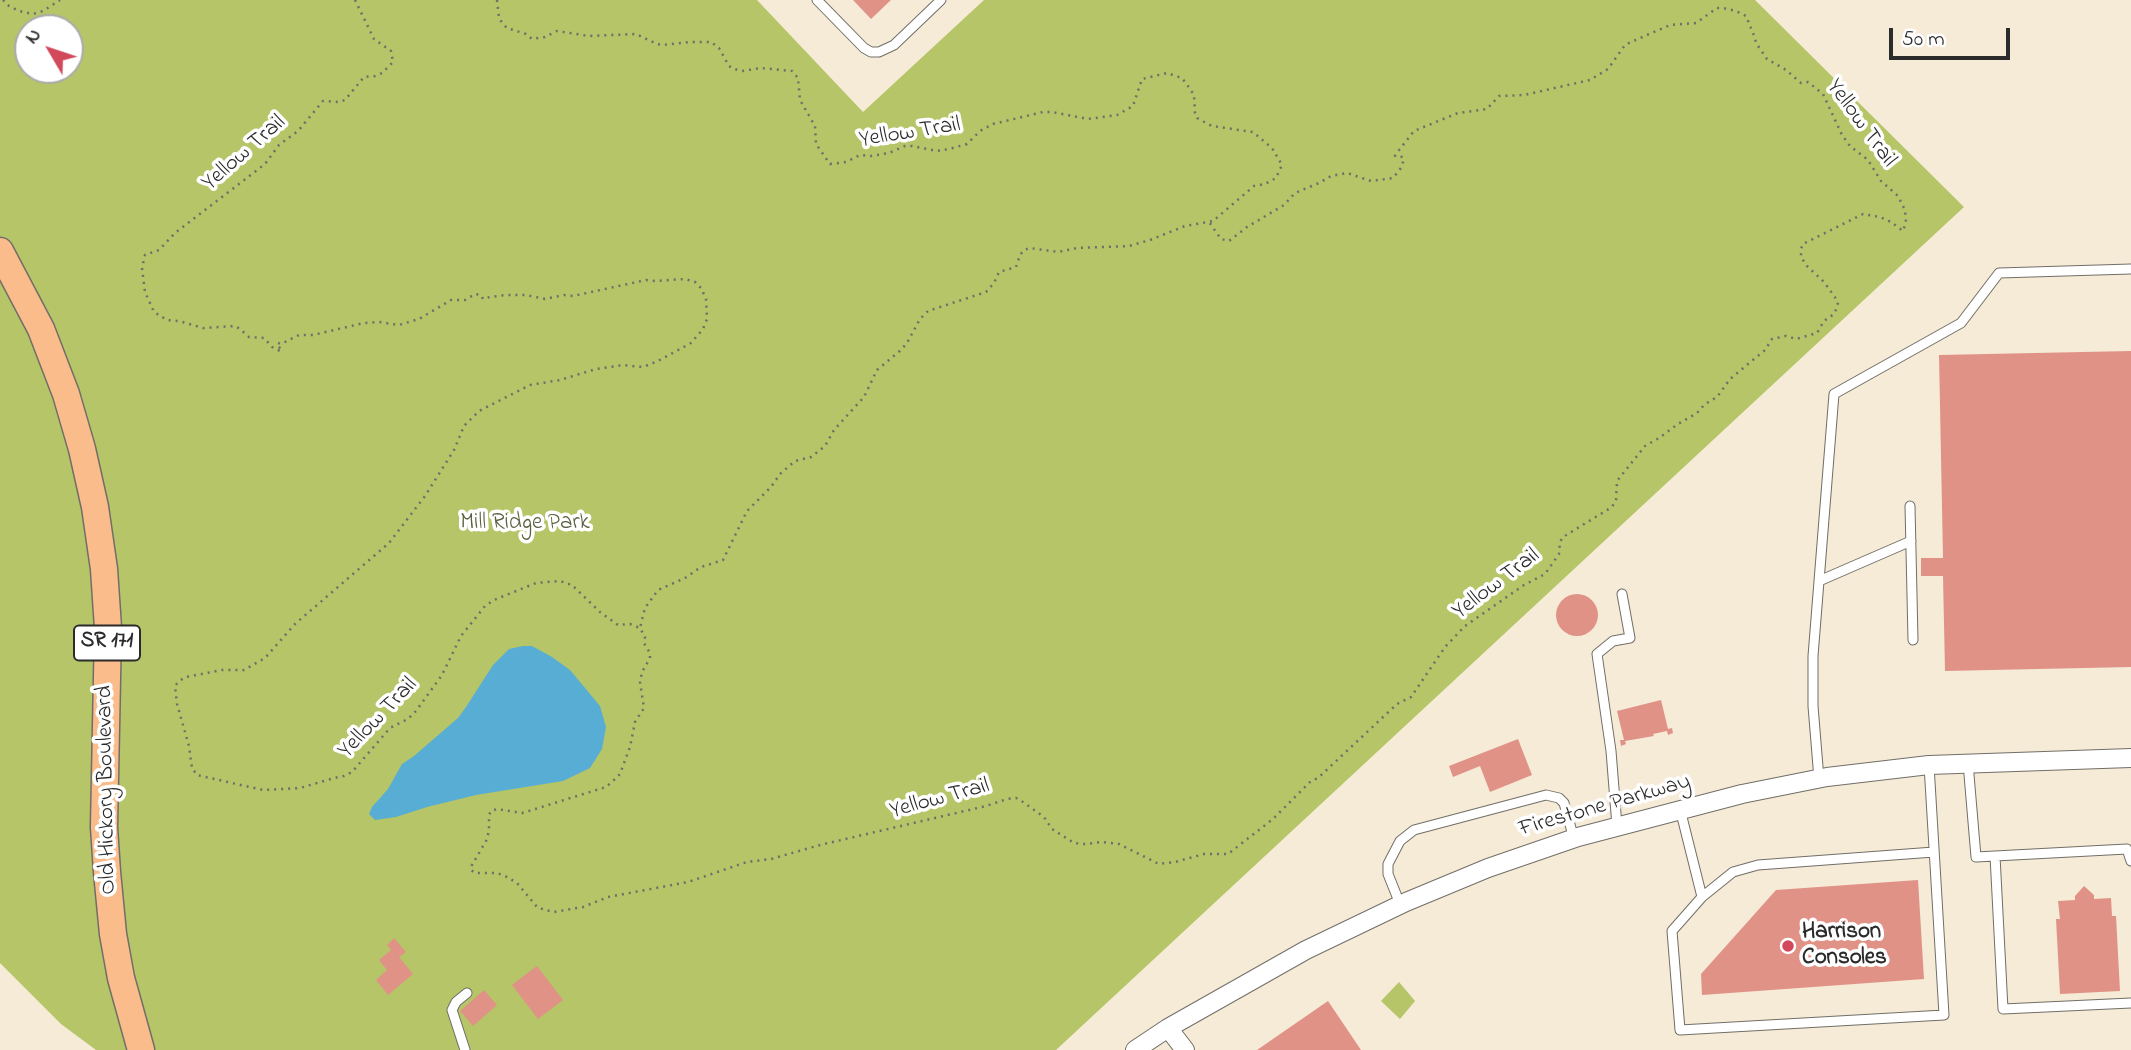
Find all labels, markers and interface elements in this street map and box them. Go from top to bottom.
north arrow [14,14,84,84]
scale bar [1893,14,2014,58]
text: N [19,23,48,50]
text: 50 m [1902,25,1945,55]
street label: Yellow Trail [1819,75,1901,173]
street label: Yellow Trail [197,110,293,198]
street label: Yellow Trail [857,112,963,156]
park label: Mill Ridge Park [460,510,590,538]
street label: Yellow Trail [1448,543,1546,627]
road number: SR 171 [74,626,140,660]
street label: Yellow Trail [334,673,424,765]
street label: Old Hickory Boulevard [92,685,124,895]
street label: Firestone Parkway [1516,769,1694,845]
street label: Yellow Trail [887,773,993,827]
place label: Harrison Consoles [1802,919,1887,973]
marker: Harrison Consoles [1780,938,1796,954]

